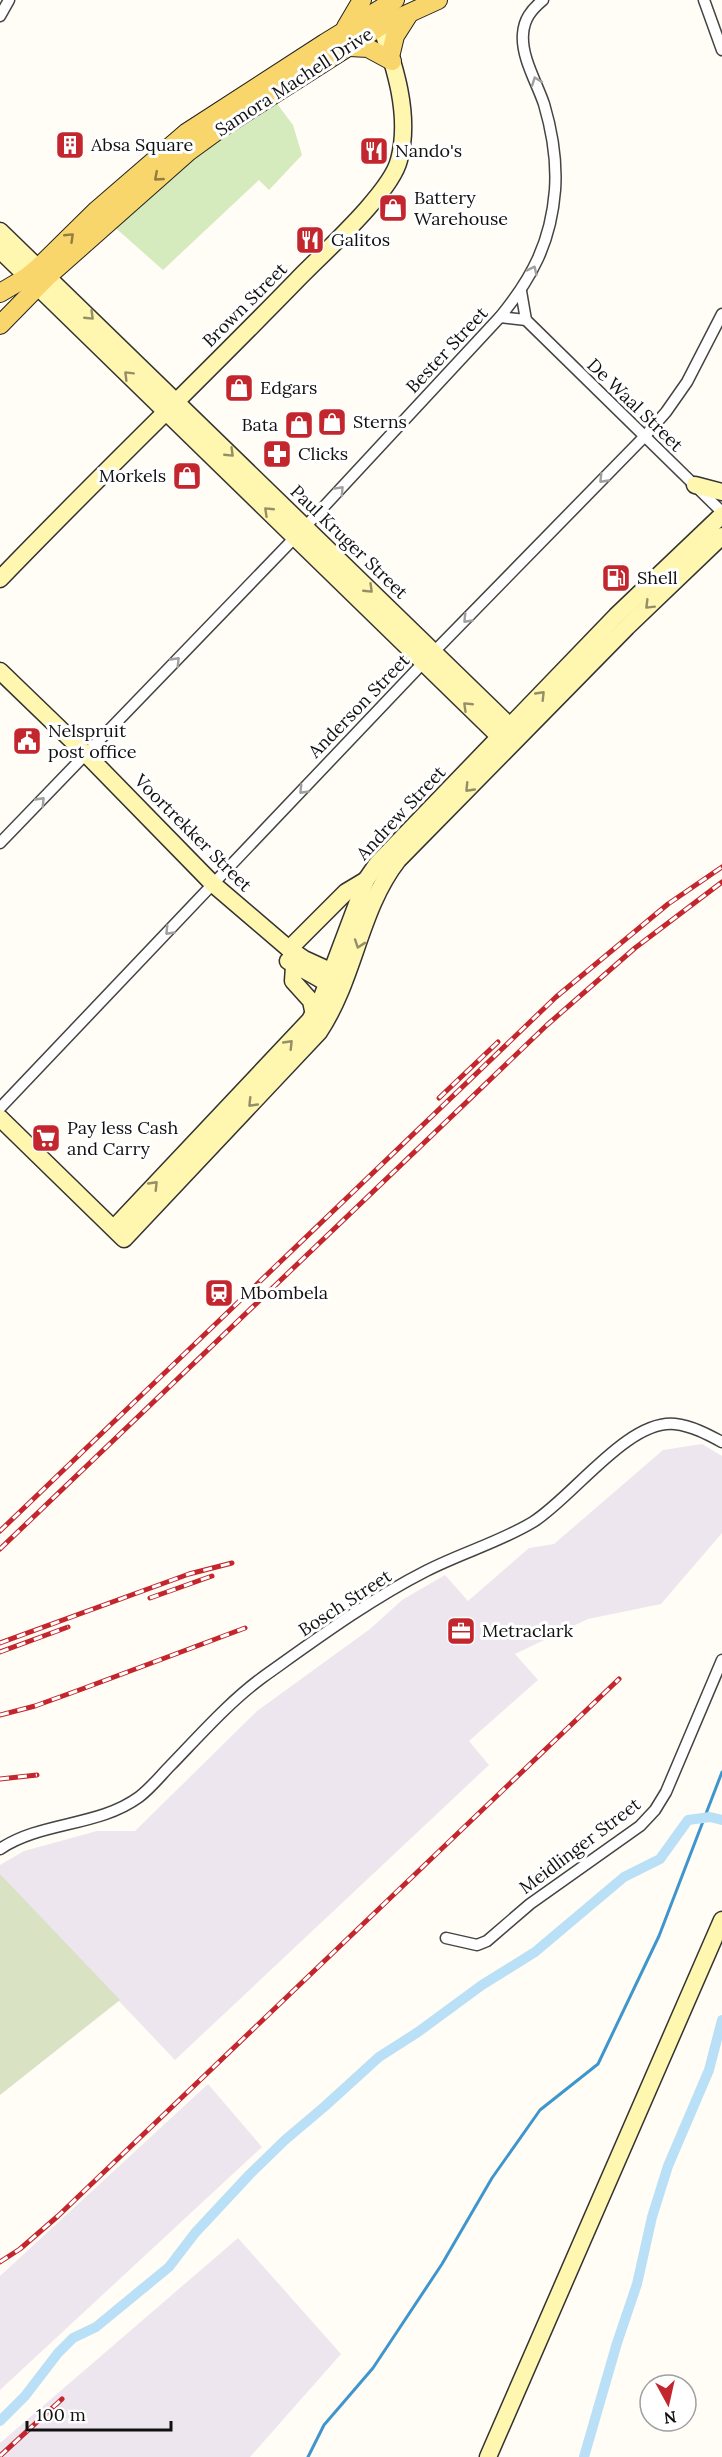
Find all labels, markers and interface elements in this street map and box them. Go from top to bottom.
street label: Samora Machell Drive [211,22,377,141]
one-way arrow [530,76,543,87]
building icon: Absa Square [54,129,86,161]
place label: Absa Square [90,133,193,156]
restaurant icon: Nando's [358,135,390,167]
place label: Nando's [395,139,462,162]
one-way arrow [155,170,165,181]
place label: Battery Warehouse [414,186,508,230]
shop icon: Battery Warehouse [377,192,409,224]
restaurant icon: Galitos [294,224,326,256]
place label: Galitos [331,228,390,251]
one-way arrow [63,233,73,244]
street label: Brown Street [198,258,292,352]
one-way arrow [526,265,537,276]
street label: Bester Street [401,302,492,398]
one-way arrow [83,309,94,320]
street label: De Waal Street [583,353,688,456]
one-way arrow [124,371,135,381]
shop icon: Edgars [223,372,255,404]
place label: Edgars [260,376,317,399]
shop icon: Sterns [316,406,348,438]
shop icon: Bata [283,409,315,441]
place label: Sterns [353,410,407,433]
place label: Bata [241,413,278,436]
pharmacy icon: Clicks [261,438,293,470]
place label: Clicks [298,442,348,465]
one-way arrow [222,445,233,456]
shop icon: Morkels [171,460,203,492]
place label: Morkels [99,464,166,487]
one-way arrow [600,472,611,483]
street label: Paul Kruger Street [286,480,413,604]
one-way arrow [333,486,344,496]
one-way arrow [264,507,274,518]
fuel station icon: Shell [600,562,632,594]
place label: Shell [637,566,678,589]
one-way arrow [363,582,373,593]
one-way arrow [646,598,656,609]
one-way arrow [463,612,474,622]
street label: Anderson Street [302,649,414,763]
one-way arrow [169,657,180,667]
one-way arrow [533,692,544,703]
one-way arrow [464,702,474,713]
place label: Nelspruit post office [48,719,137,763]
public building icon: Nelspruit post office [11,725,43,757]
street label: Andrew Street [350,761,450,865]
street label: Voortrekker Street [129,768,257,896]
one-way arrow [465,780,476,791]
one-way arrow [299,783,310,793]
one-way arrow [33,798,44,809]
one-way arrow [165,923,176,934]
one-way arrow [353,938,366,949]
one-way arrow [282,1040,293,1051]
one-way arrow [248,1096,259,1107]
place label: Pay less Cash and Carry [67,1116,178,1160]
supermarket icon: Pay less Cash and Carry [30,1122,62,1154]
one-way arrow [146,1181,157,1192]
station icon: Mbombela [203,1277,235,1309]
place label: Mbombela [240,1281,328,1304]
street label: Bosch Street [294,1564,396,1641]
office icon: Metraclark [445,1615,477,1647]
place label: Metraclark [482,1619,573,1642]
street label: Meidlinger Street [514,1792,645,1899]
north arrow [638,2373,698,2433]
scale bar [27,2394,171,2432]
text: 100 m [36,2403,86,2426]
text: N [663,2407,678,2429]

